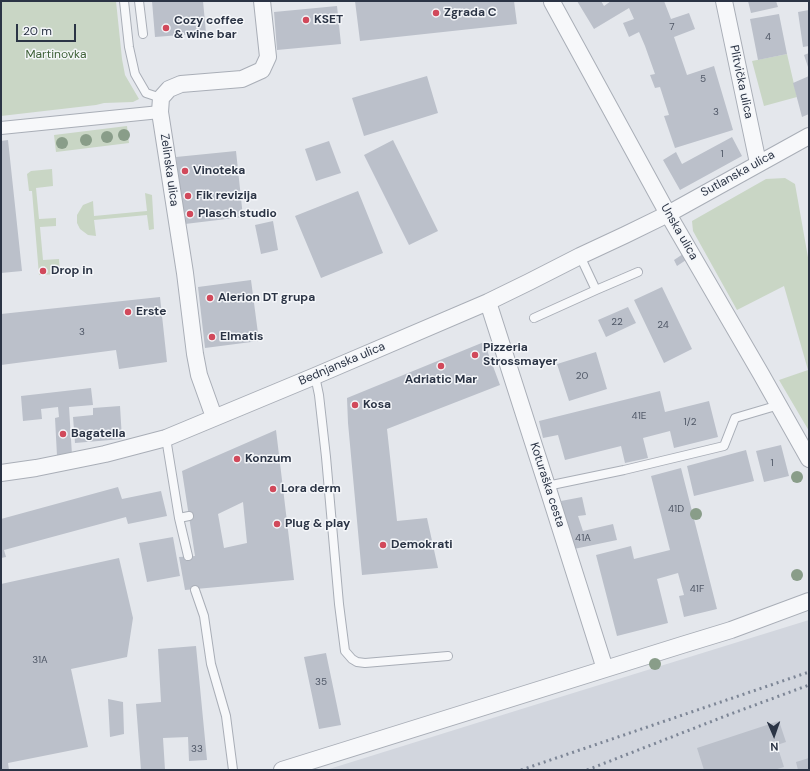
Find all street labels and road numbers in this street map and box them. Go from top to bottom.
street label: Plitvička ulica [726,44,756,120]
street label: Zelinska ulica [157,133,181,207]
street label: Sutlanska ulica [699,148,777,200]
street label: Unska ulica [657,201,701,263]
street label: Bednjanska ulica [297,339,387,389]
street label: Koturaška cesta [526,441,568,529]

